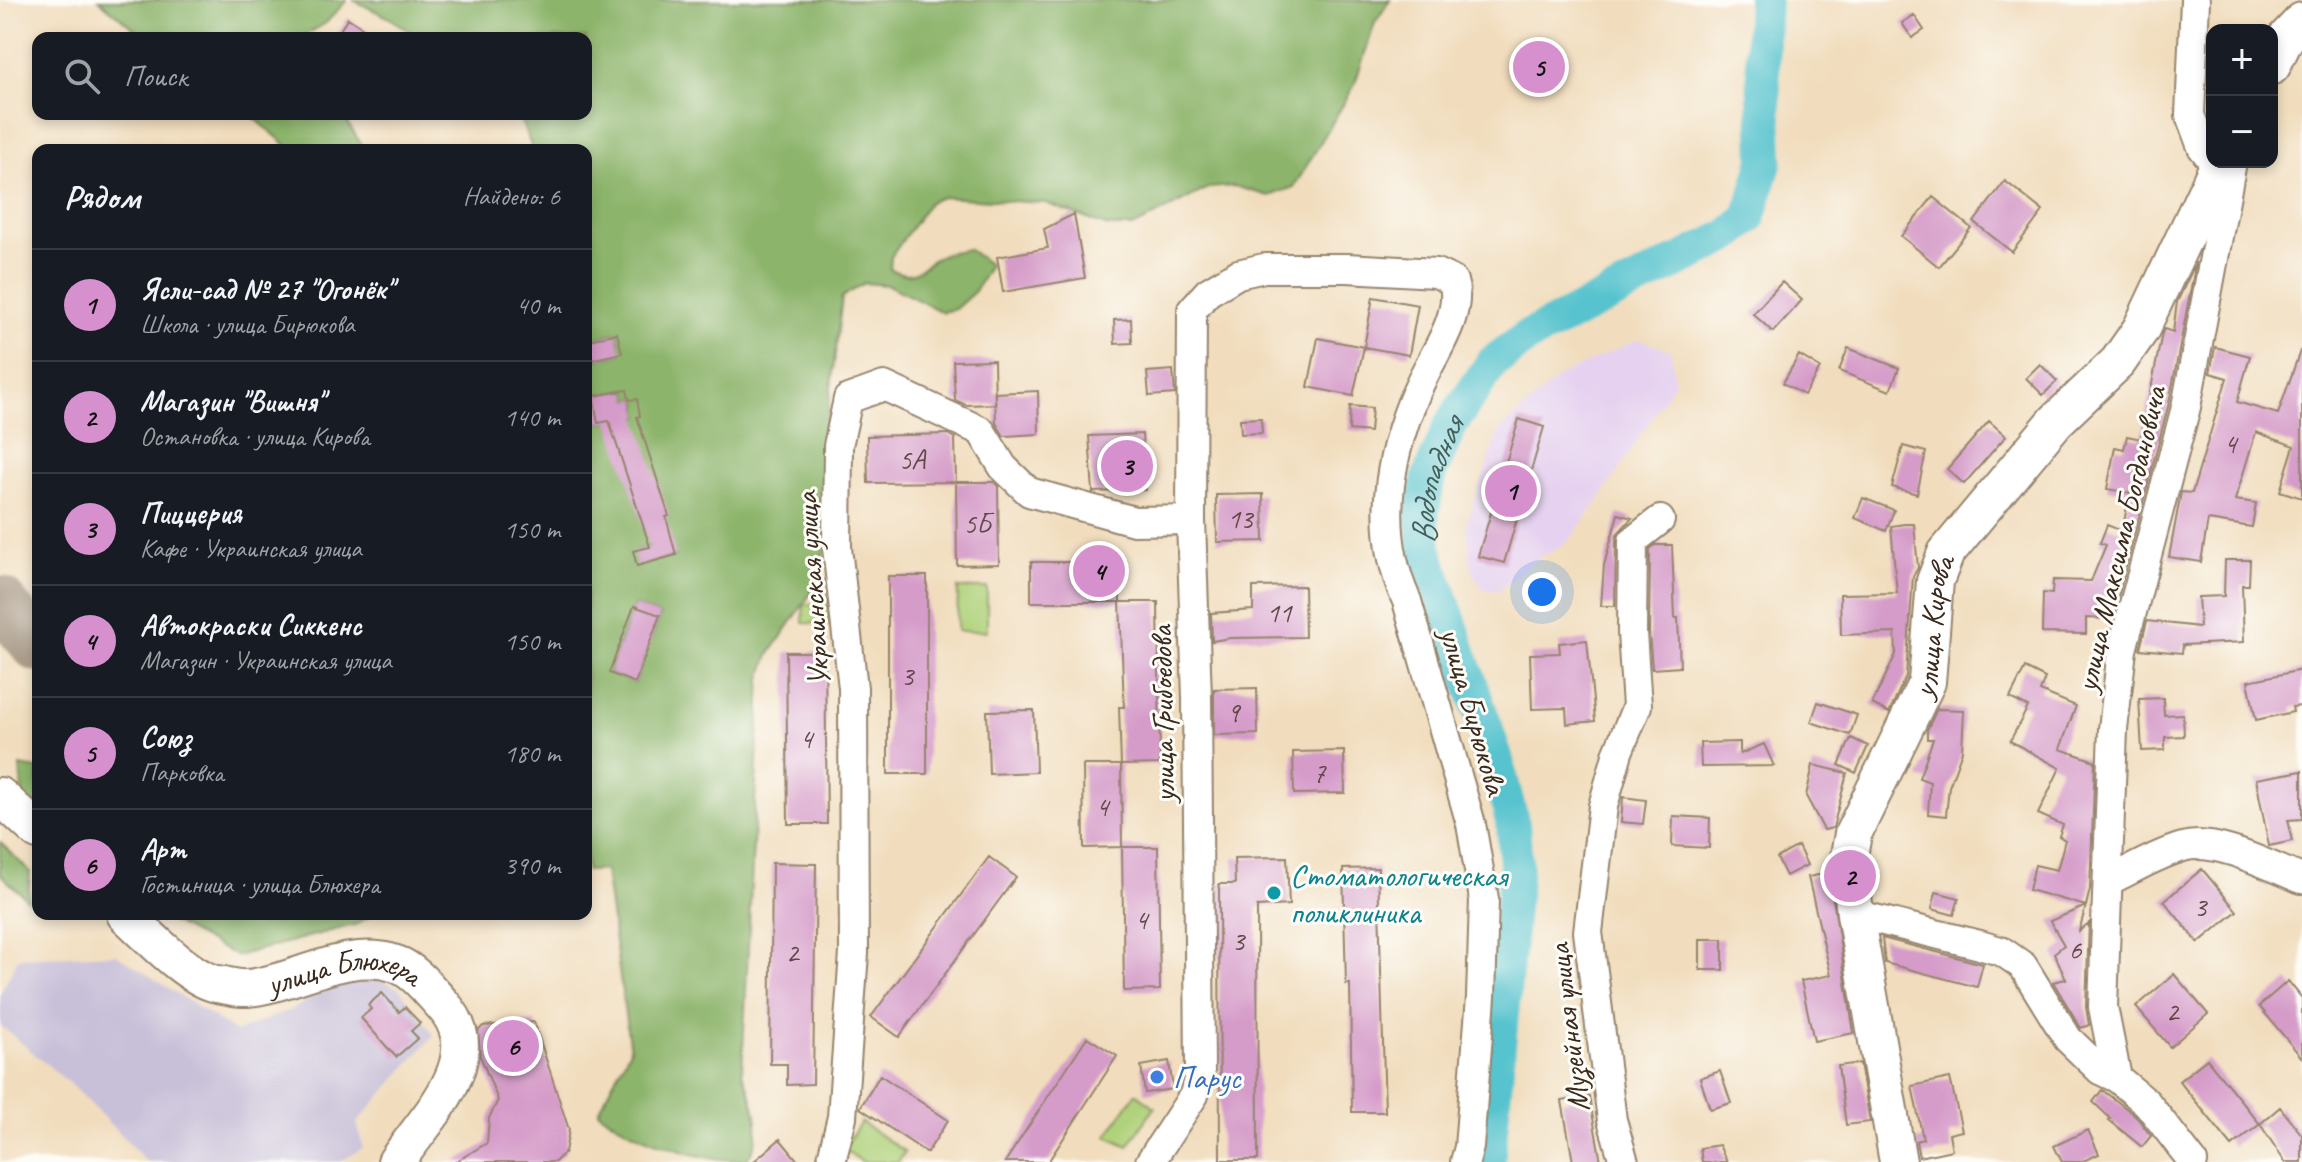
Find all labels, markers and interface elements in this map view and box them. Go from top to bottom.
map controls [2206,24,2278,168]
button: + [2206,24,2278,96]
search box [32,32,592,120]
pin: 5 [1513,37,1565,97]
icon: search [60,54,104,98]
text: Поиск [124,57,187,95]
button: − [2206,96,2278,168]
text: Рядом [64,175,140,218]
text: Найдено: 6 [463,180,560,213]
text: Ясли-сад № 27 "Огонёк" [140,270,393,308]
text: 1 [84,289,96,322]
text: 40 m [516,289,560,322]
text: Школа · улица Бирюкова [140,308,354,341]
street label: улица Максима Богдановича [2065,380,2176,698]
text: Магазин "Вишня" [140,382,324,420]
text: 2 [84,401,96,434]
text: 140 m [504,401,560,434]
water label: Водопадная [1401,406,1475,547]
text: Остановка · улица Кирова [140,420,370,453]
house number: 4 [2224,426,2239,461]
pin: 3 [1101,436,1153,496]
house number: 5А [899,442,927,477]
pin: 1 [1485,461,1537,521]
street label: Украинская улица [785,488,840,688]
text: Пиццерия [140,494,242,532]
house number: 13 [1227,501,1255,536]
house number: 5Б [964,506,995,541]
text: 3 [84,513,96,546]
text: 150 m [504,513,560,546]
text: Кафе · Украинская улица [140,532,362,565]
pin: 4 [1073,541,1125,601]
street label: улица Кирова [1902,547,1965,706]
your location [1522,572,1562,612]
house number: 11 [1266,595,1293,630]
text: Автокраски Сиккенс [140,606,361,644]
street label: улица Бирюкова [1430,621,1517,801]
street label: улица Грибоедова [1140,623,1185,805]
text: 4 [84,625,96,658]
text: 150 m [504,625,560,658]
text: Магазин · Украинская улица [140,644,392,677]
house number: 3 [901,658,916,693]
house number: 9 [1227,695,1242,730]
text: Союз [140,718,191,756]
house number: 4 [800,721,815,756]
text: 5 [84,737,96,770]
text: 180 m [504,737,560,770]
house number: 7 [1313,755,1327,790]
text: Парковка [140,756,224,789]
house number: 4 [1096,789,1111,824]
text: Арт [140,830,186,868]
pin: 2 [1824,846,1876,906]
text: 6 [84,849,96,882]
text: 390 m [504,849,560,882]
place label: Стоматологическая поликлиника [1290,855,1509,933]
text: Гостиница · улица Блюхера [140,868,380,901]
marker: Стоматологическая поликлиника [1265,884,1283,902]
house number: 3 [2194,889,2209,924]
house number: 4 [1135,902,1150,937]
house number: 3 [1232,923,1247,958]
house number: 6 [2069,932,2083,967]
house number: 2 [786,935,801,970]
street label: Музейная улица [1538,939,1599,1114]
street label: улица Блюхера [261,940,434,1005]
house number: 2 [2166,994,2181,1029]
pin: 6 [487,1016,539,1076]
place label: Парус [1173,1057,1242,1098]
marker: Парус [1148,1068,1166,1086]

